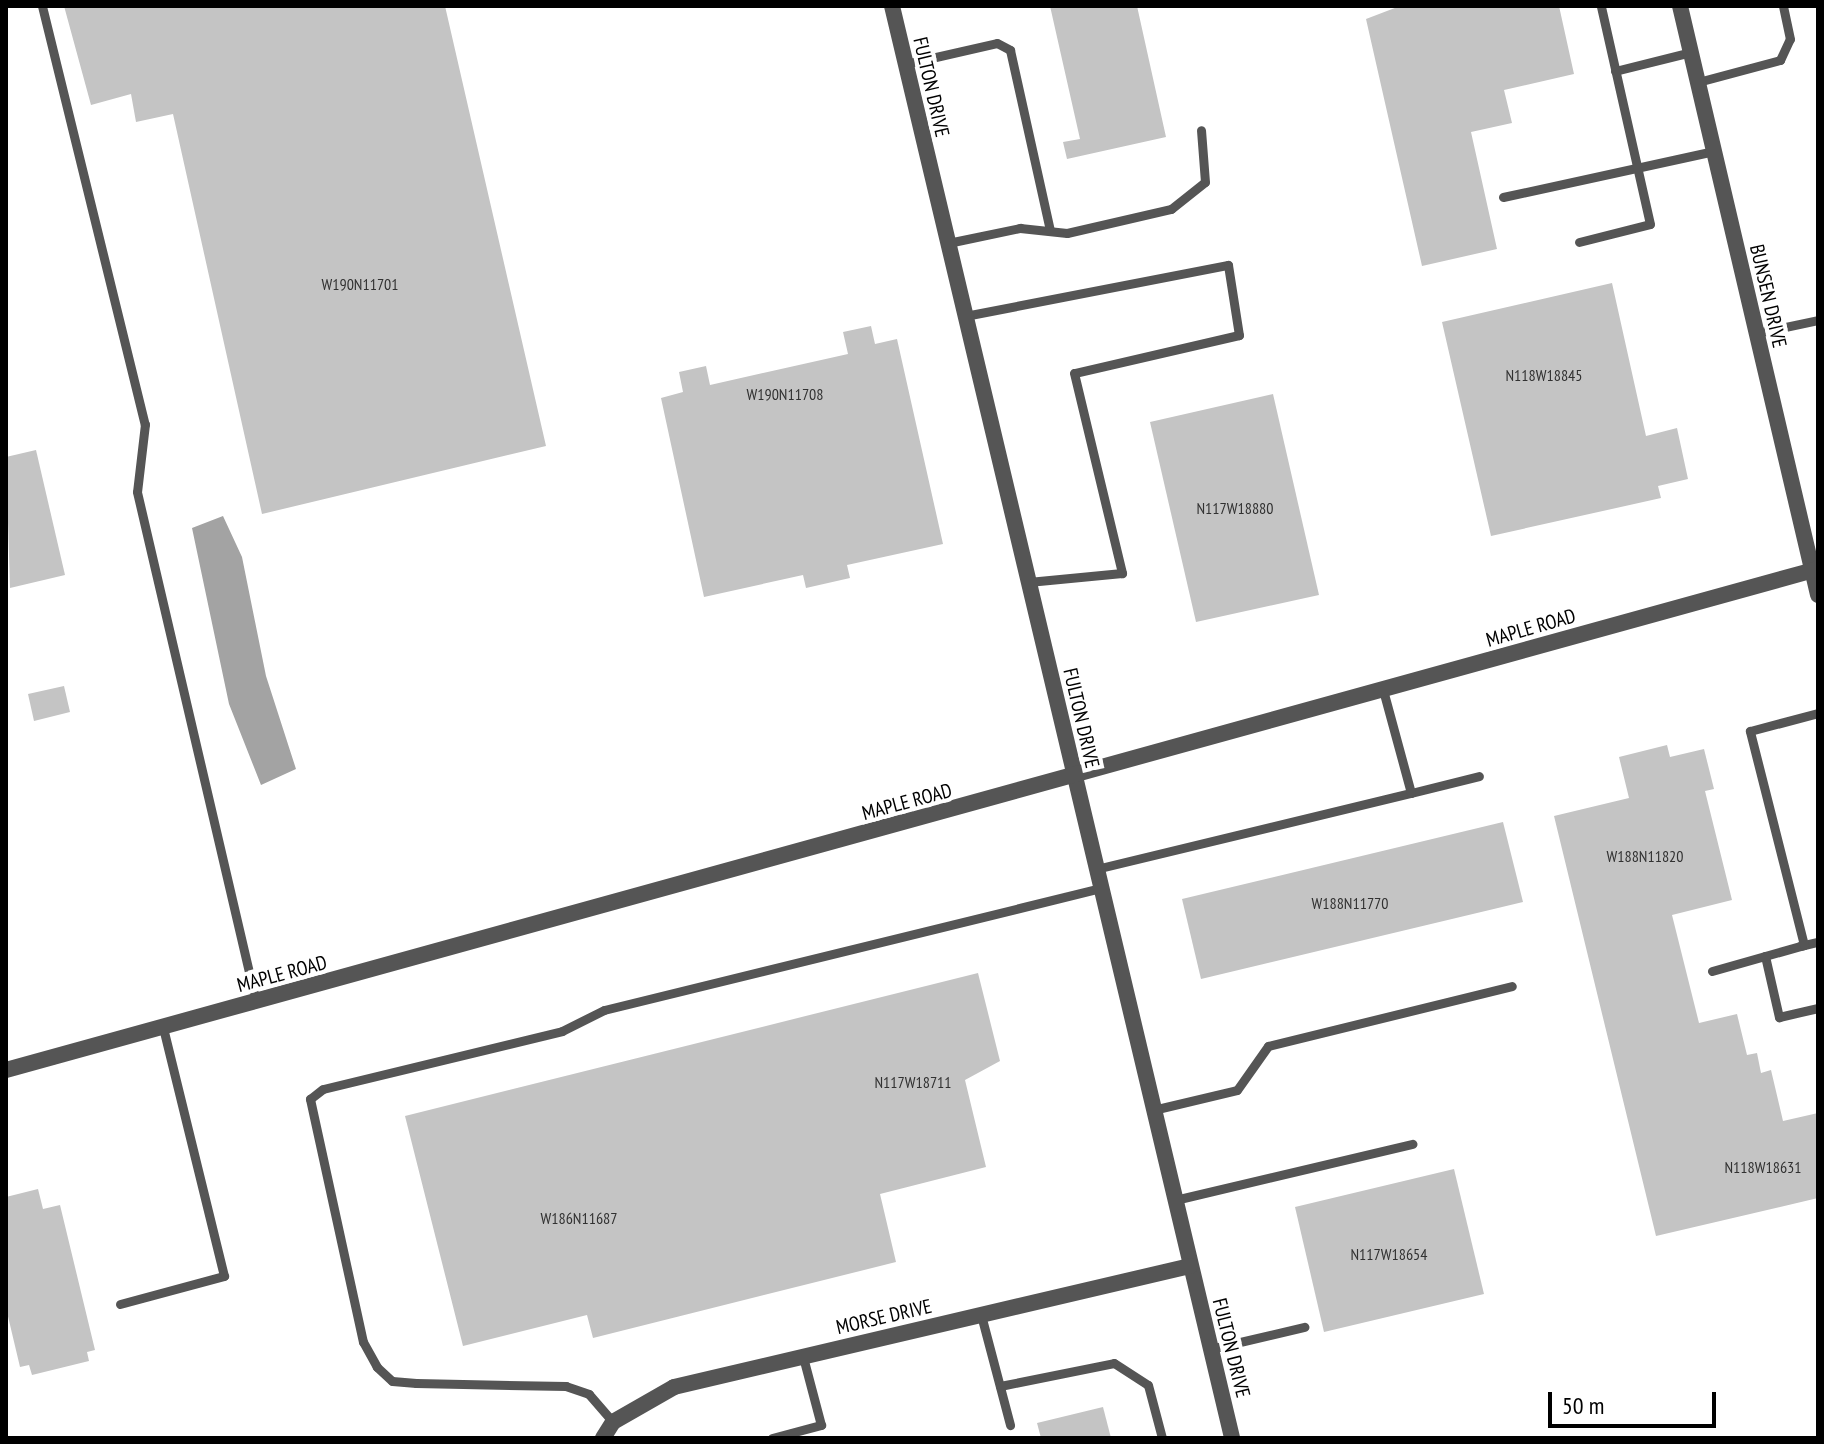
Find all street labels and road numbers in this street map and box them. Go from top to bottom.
street label: FULTON DRIVE [908,35,954,139]
street label: BUNSEN DRIVE [1744,242,1792,350]
street label: MAPLE ROAD [1484,604,1578,652]
street label: FULTON DRIVE [1058,666,1104,770]
street label: MAPLE ROAD [860,779,954,825]
street label: MAPLE ROAD [235,951,329,997]
street label: MORSE DRIVE [834,1294,934,1340]
street label: FULTON DRIVE [1207,1296,1255,1400]

